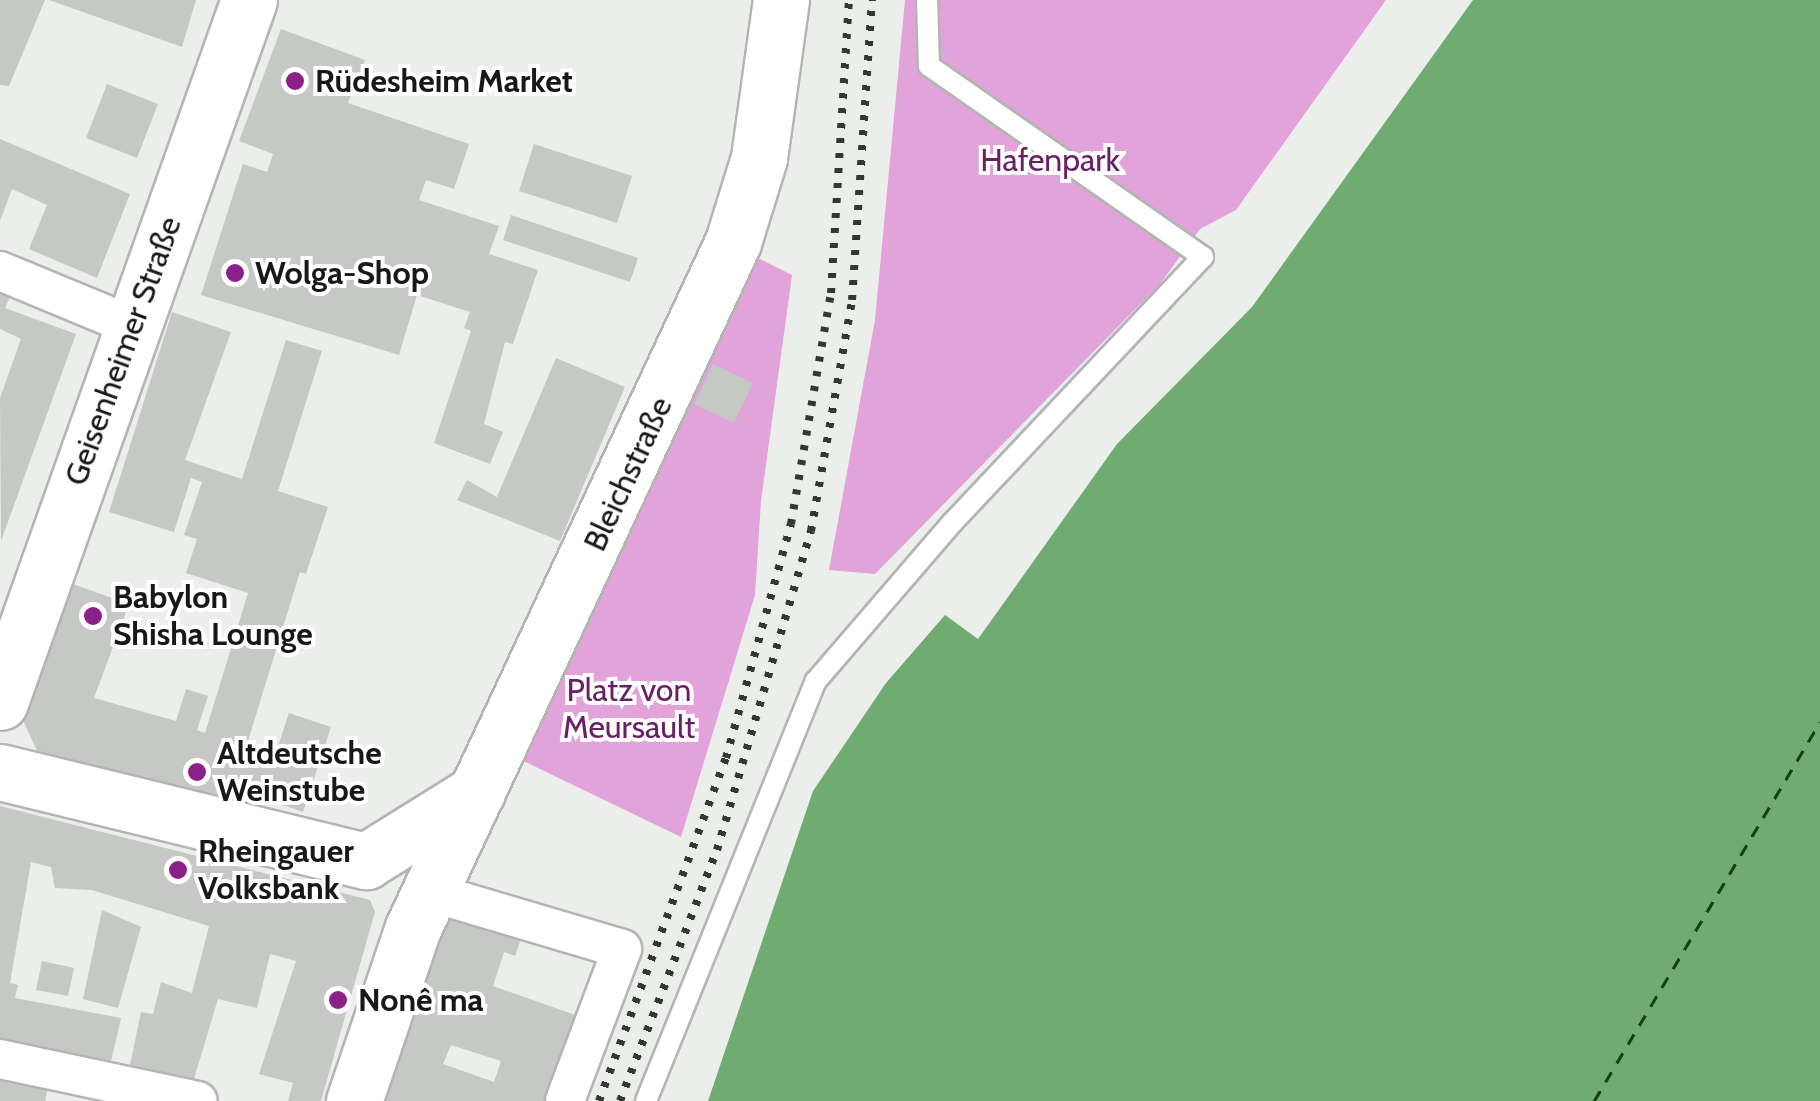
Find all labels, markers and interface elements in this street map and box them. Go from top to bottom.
place label: Rüdesheim Market [315,62,573,100]
marker: Rüdesheim Market [284,70,306,92]
park label: Hafenpark [980,141,1120,179]
street label: Geisenheimer Straße [57,211,189,491]
place label: Wolga-Shop [255,254,429,292]
marker: Wolga-Shop [224,262,246,284]
street label: Bleichstraße [576,391,680,557]
place label: Babylon Shisha Lounge [113,579,313,654]
marker: Babylon Shisha Lounge [82,605,104,627]
park label: Platz von Meursault [563,672,695,747]
place label: Altdeutsche Weinstube [217,735,382,810]
marker: Altdeutsche Weinstube [186,761,208,783]
place label: Rheingauer Volksbank [198,833,354,908]
marker: Rheingauer Volksbank [167,859,189,881]
place label: Nonê ma [358,981,484,1019]
marker: Nonê ma [327,989,349,1011]

